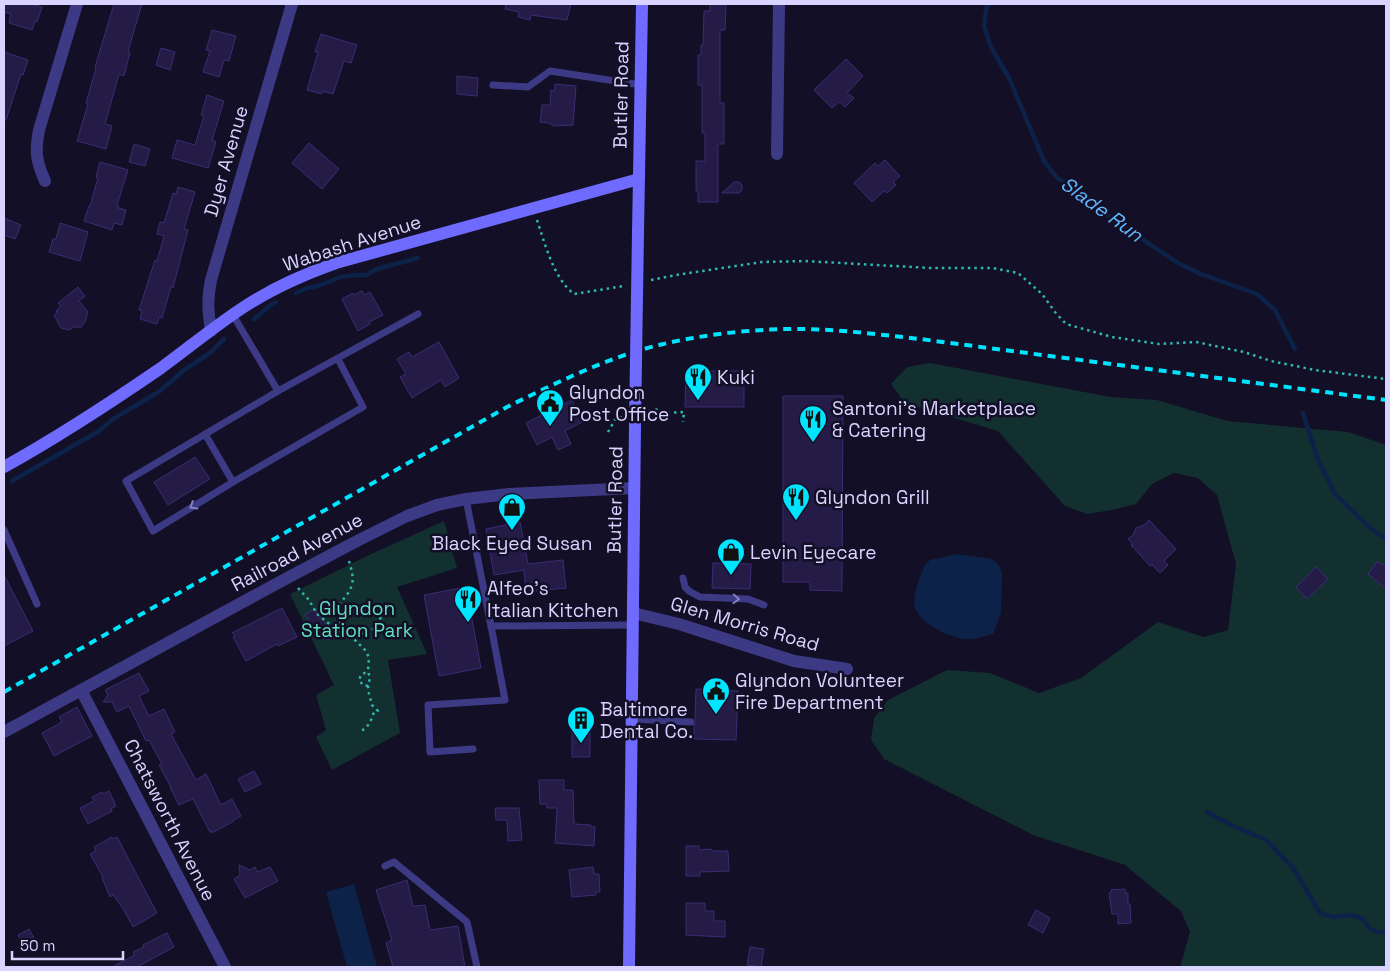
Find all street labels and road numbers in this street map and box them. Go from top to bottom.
street label: Butler Road [608,41,634,149]
street label: Dyer Avenue [198,103,254,219]
street label: Wabash Avenue [280,209,424,277]
street label: Butler Road [602,446,628,554]
street label: Railroad Avenue [227,507,367,597]
street label: Glen Morris Road [668,591,822,657]
street label: Chatsworth Avenue [118,735,222,905]

